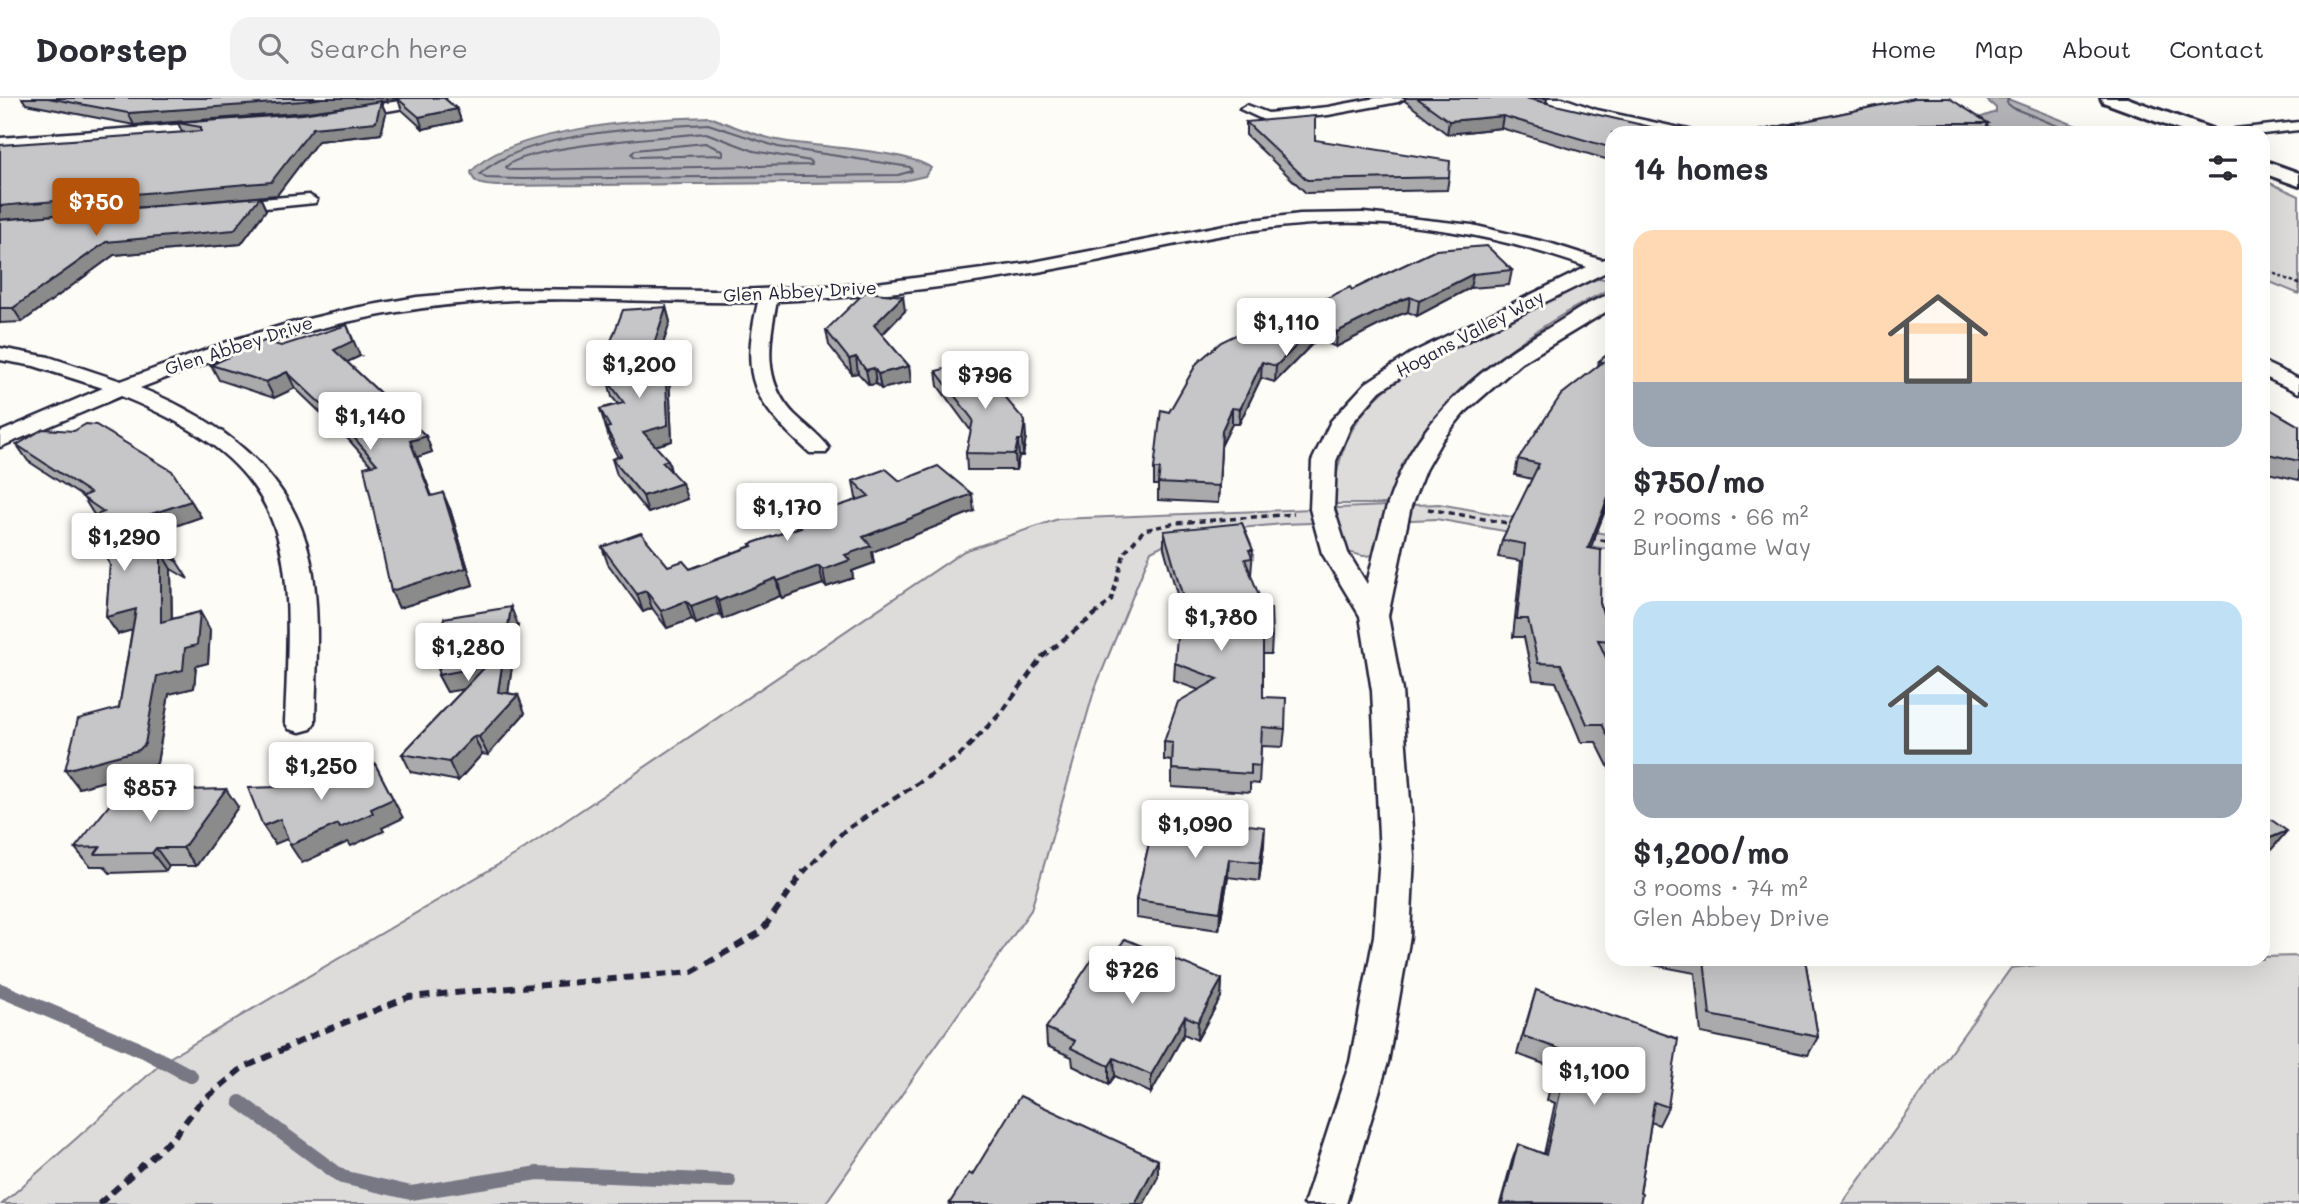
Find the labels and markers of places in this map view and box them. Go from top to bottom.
pin: $750 [55,178,137,238]
pin: $1,110 [1229,299,1343,358]
pin: $1,200 [582,341,696,400]
pin: $796 [944,352,1026,411]
pin: $1,140 [313,392,427,452]
pin: $1,170 [730,484,844,543]
pin: $1,290 [67,514,181,573]
pin: $1,780 [1164,594,1278,653]
pin: $1,280 [411,624,525,683]
pin: $1,250 [264,742,378,802]
pin: $857 [109,764,191,824]
pin: $1,090 [1138,800,1252,860]
pin: $726 [1091,946,1173,1006]
pin: $1,100 [1537,1048,1651,1107]

